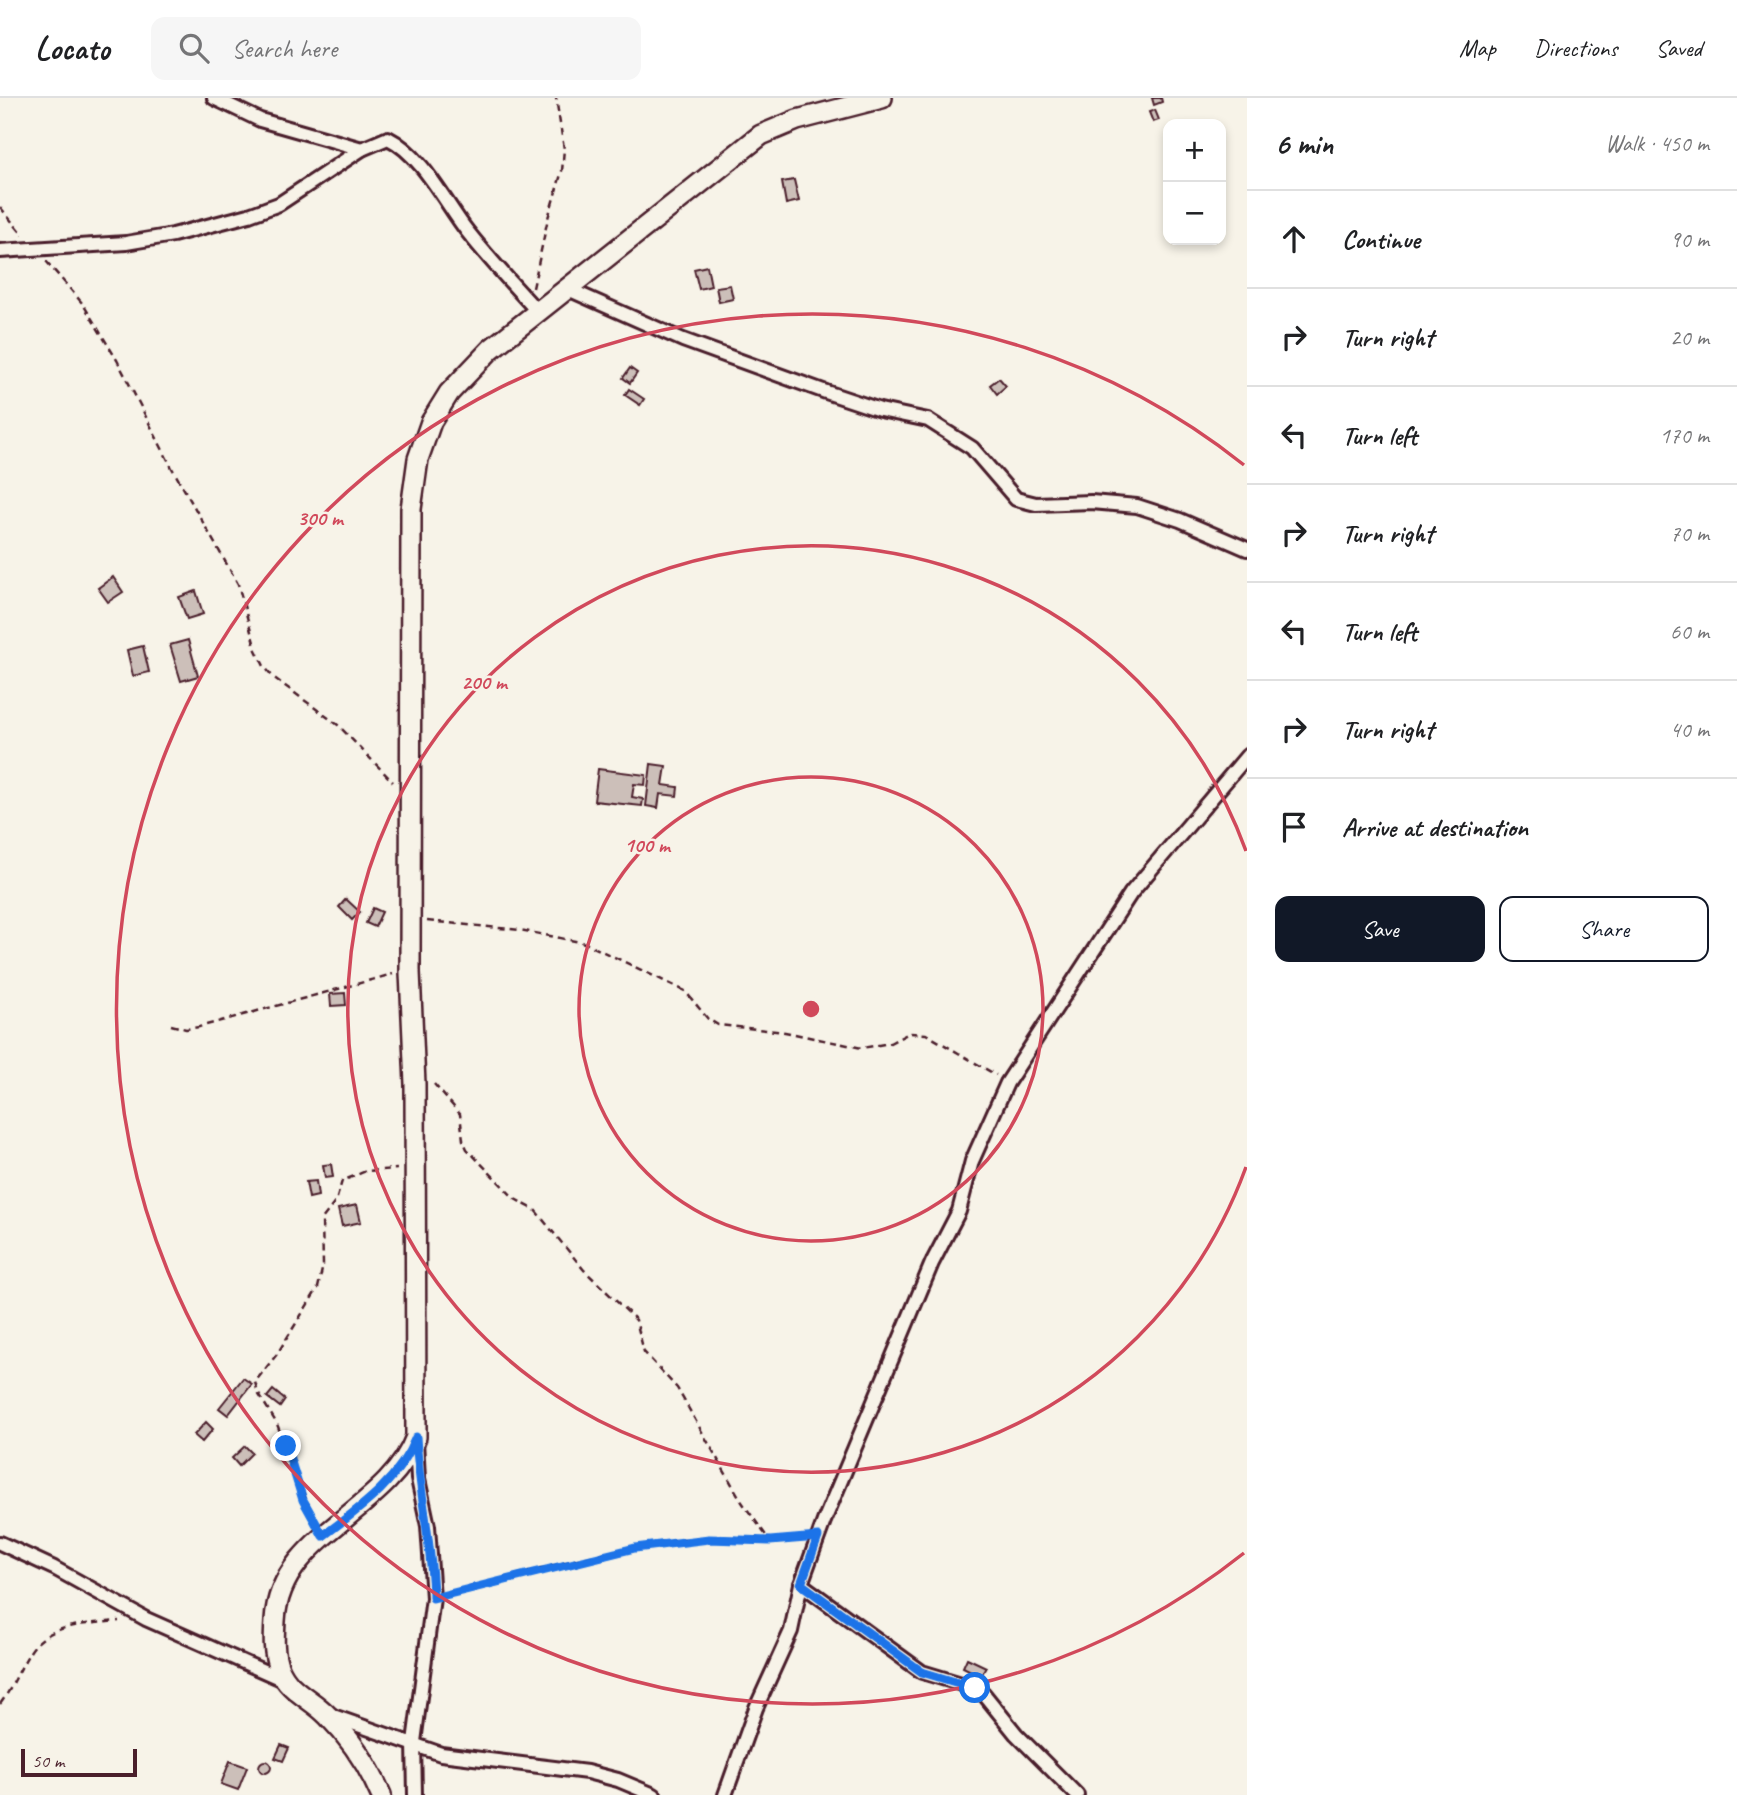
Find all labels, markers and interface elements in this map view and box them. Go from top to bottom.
search box [151,17,641,80]
text: Locato [35,27,109,69]
icon: search [175,29,213,67]
text: Search here [231,32,337,65]
text: Map [1459,33,1496,63]
text: Directions [1534,33,1617,63]
text: Saved [1655,33,1702,63]
map controls [1163,119,1226,245]
button: + [1163,119,1226,182]
text: 6 min [1275,125,1333,163]
text: Walk · 450 m [1605,129,1709,158]
button: − [1163,182,1226,245]
icon: ahead [1275,220,1313,258]
text: Continue [1342,223,1420,256]
text: 90 m [1670,225,1709,254]
icon: right [1275,318,1313,356]
text: Turn right [1342,321,1433,354]
text: 20 m [1670,323,1709,352]
icon: left [1275,416,1313,454]
text: Turn left [1342,419,1417,452]
text: 170 m [1660,421,1709,450]
text: 300 m [297,505,345,531]
icon: right [1275,514,1313,552]
text: Turn right [1342,517,1433,550]
text: 70 m [1670,519,1709,548]
icon: left [1275,612,1313,650]
text: Turn left [1342,615,1417,648]
text: 60 m [1670,617,1709,646]
text: 200 m [461,669,509,695]
icon: right [1275,710,1313,748]
text: Turn right [1342,713,1433,746]
text: 40 m [1670,715,1709,744]
icon: arrive [1275,808,1313,846]
text: Arrive at destination [1342,811,1528,844]
text: 100 m [624,832,672,858]
button: Save [1275,896,1485,962]
button: Share [1499,896,1709,962]
centre of rings [799,997,823,1021]
route end [270,1430,301,1461]
route start [959,1672,990,1703]
scale bar [21,1746,136,1778]
text: 50 m [32,1749,64,1773]

